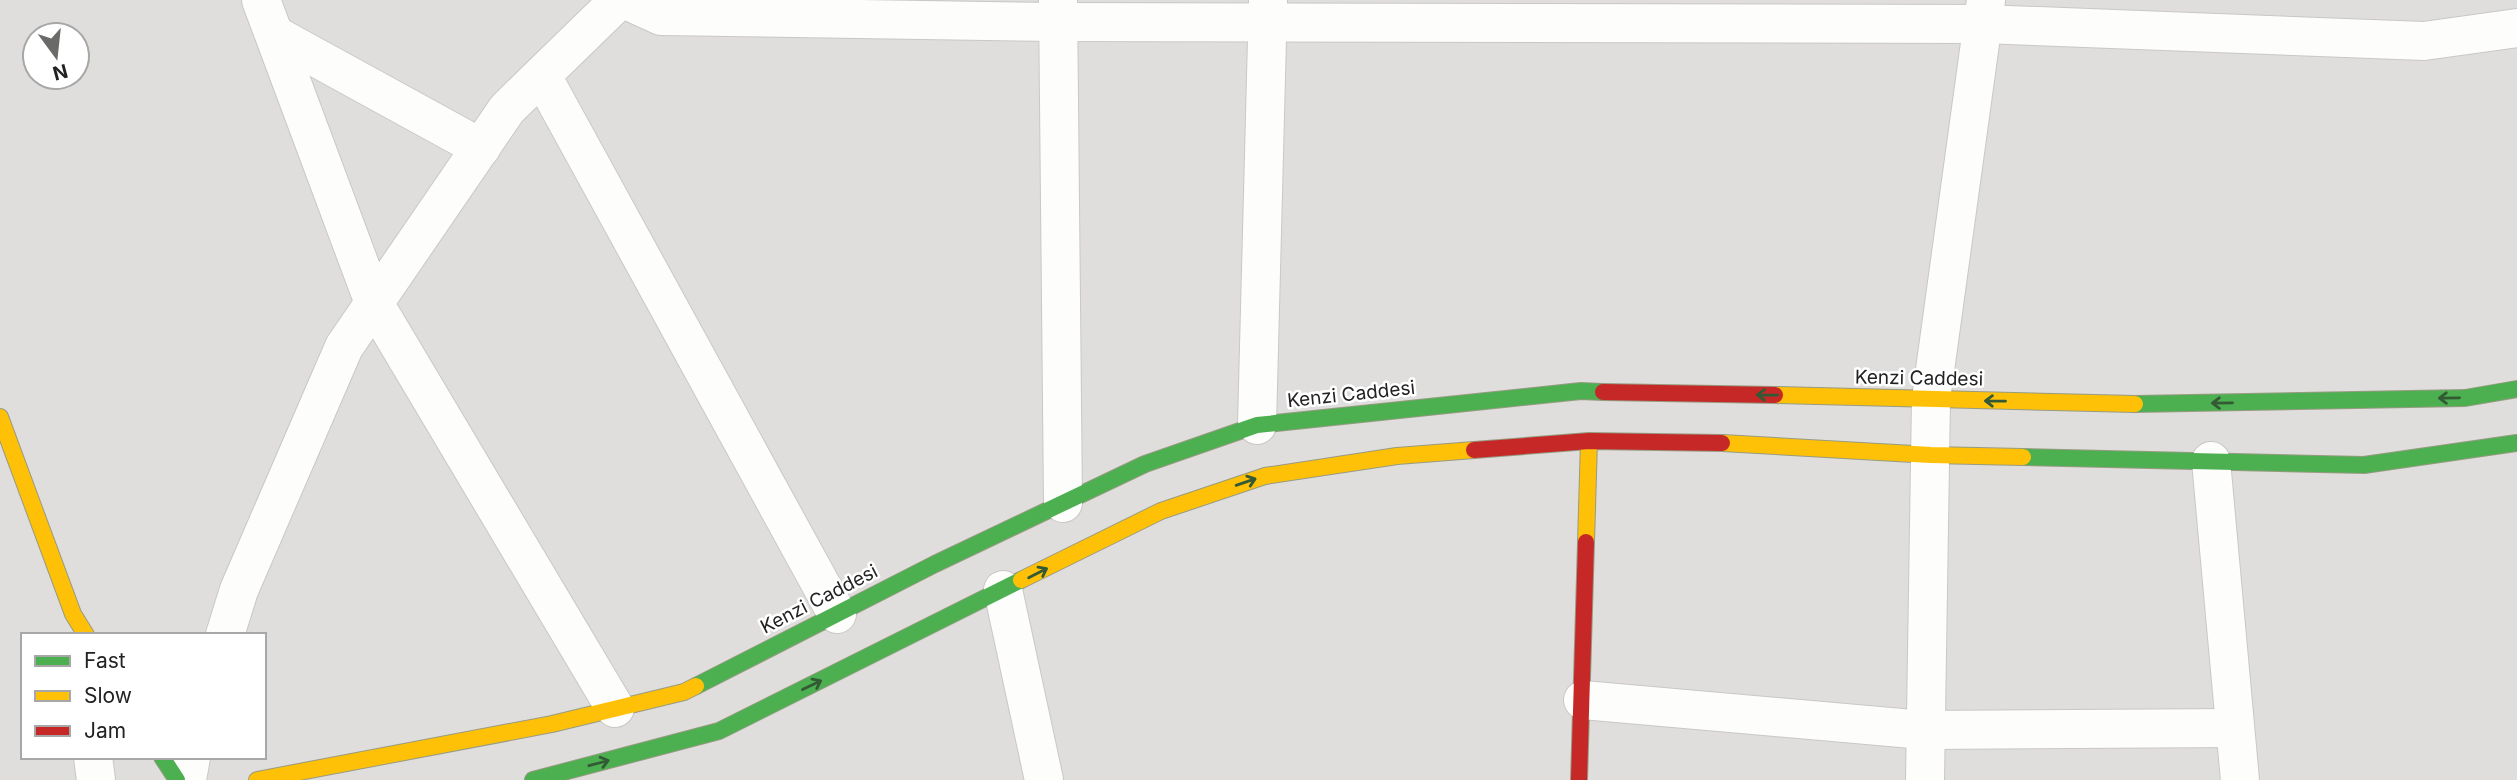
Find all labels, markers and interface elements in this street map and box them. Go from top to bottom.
north arrow [21,21,91,91]
text: N [50,59,70,85]
street label: Kenzi Caddesi [1855,365,1983,391]
street label: Kenzi Caddesi [1286,376,1416,412]
one-way arrow [1756,389,1779,402]
one-way arrow [2438,391,2461,405]
one-way arrow [1983,394,2006,408]
one-way arrow [2211,396,2234,410]
one-way arrow [1234,475,1256,487]
street label: Kenzi Caddesi [757,560,881,638]
one-way arrow [1027,565,1047,579]
legend [21,633,266,759]
text: Fast [84,648,126,673]
one-way arrow [801,677,822,691]
text: Slow [84,683,132,708]
text: Jam [84,718,126,743]
one-way arrow [587,756,610,769]

